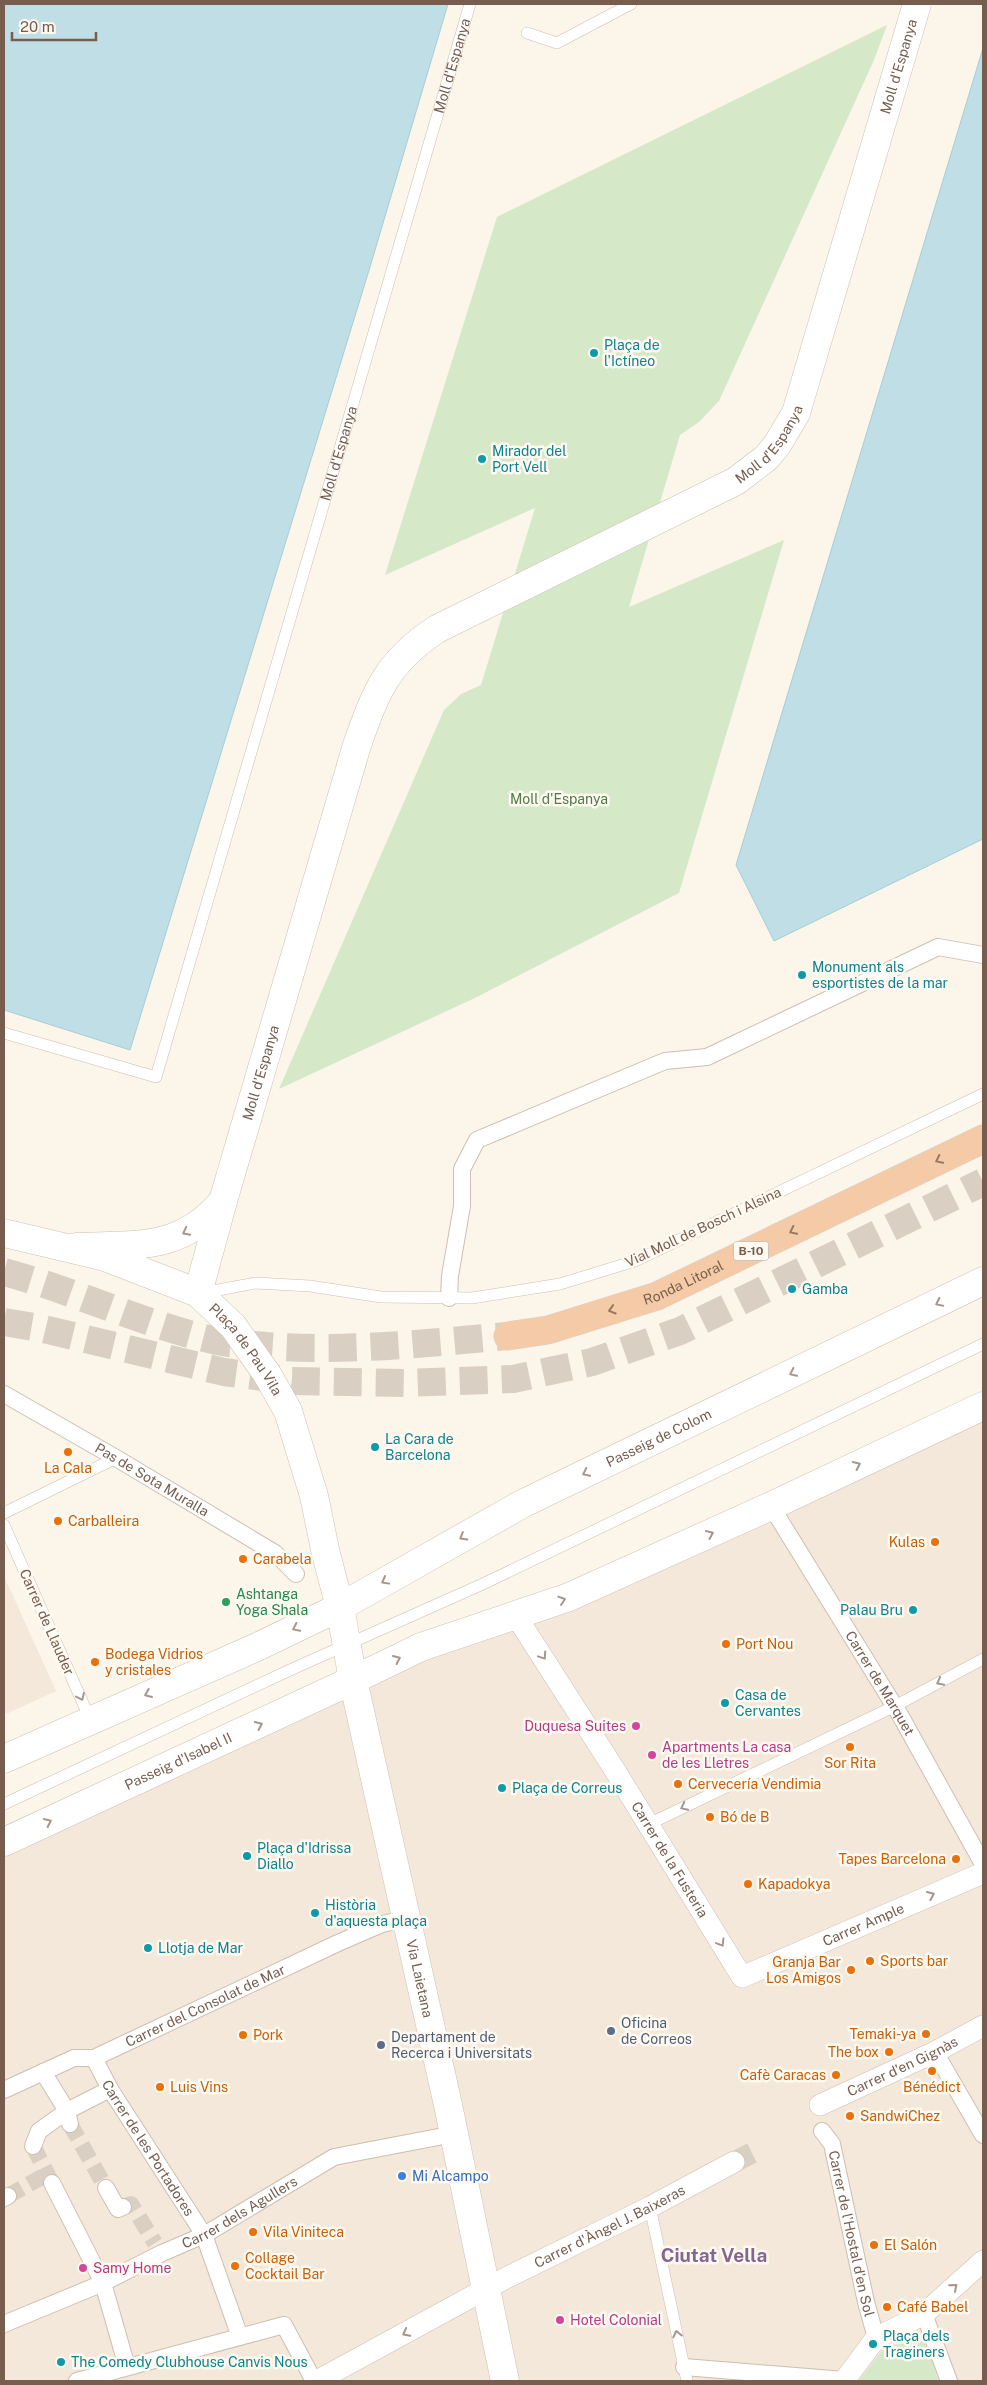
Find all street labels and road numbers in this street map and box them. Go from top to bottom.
street label: Moll d'Espanya [431,16,473,115]
street label: Moll d'Espanya [877,17,920,116]
street label: Moll d'Espanya [317,404,360,503]
street label: Moll d'Espanya [732,404,806,487]
street label: Moll d'Espanya [239,1023,282,1122]
street label: Vial Moll de Bosch i Alsina [622,1184,784,1270]
road number: B-10 [734,1242,768,1260]
street label: Ronda Litoral [641,1257,726,1308]
street label: Plaça de Pau Vila [206,1300,285,1398]
street label: Passeig de Colom [603,1406,714,1470]
street label: Pas de Sota Muralla [92,1440,212,1520]
street label: Carrer de Llauder [16,1567,78,1677]
street label: Carrer de Marquet [842,1628,918,1738]
street label: Passeig d'Isabel II [122,1729,234,1793]
street label: Carrer de la Fusteria [628,1799,711,1920]
street label: Carrer Ample [820,1900,907,1949]
street label: Via Laietana [403,1938,436,2019]
street label: Carrer del Consolat de Mar [123,1961,288,2050]
street label: Carrer d'en Gignàs [845,2033,960,2099]
street label: Carrer de les Portadores [99,2077,198,2219]
street label: Carrer de l'Hostal d'en Sol [826,2149,878,2318]
street label: Carrer dels Agullers [179,2173,300,2252]
street label: Carrer d'Àngel J. Baixeras [532,2182,688,2271]

